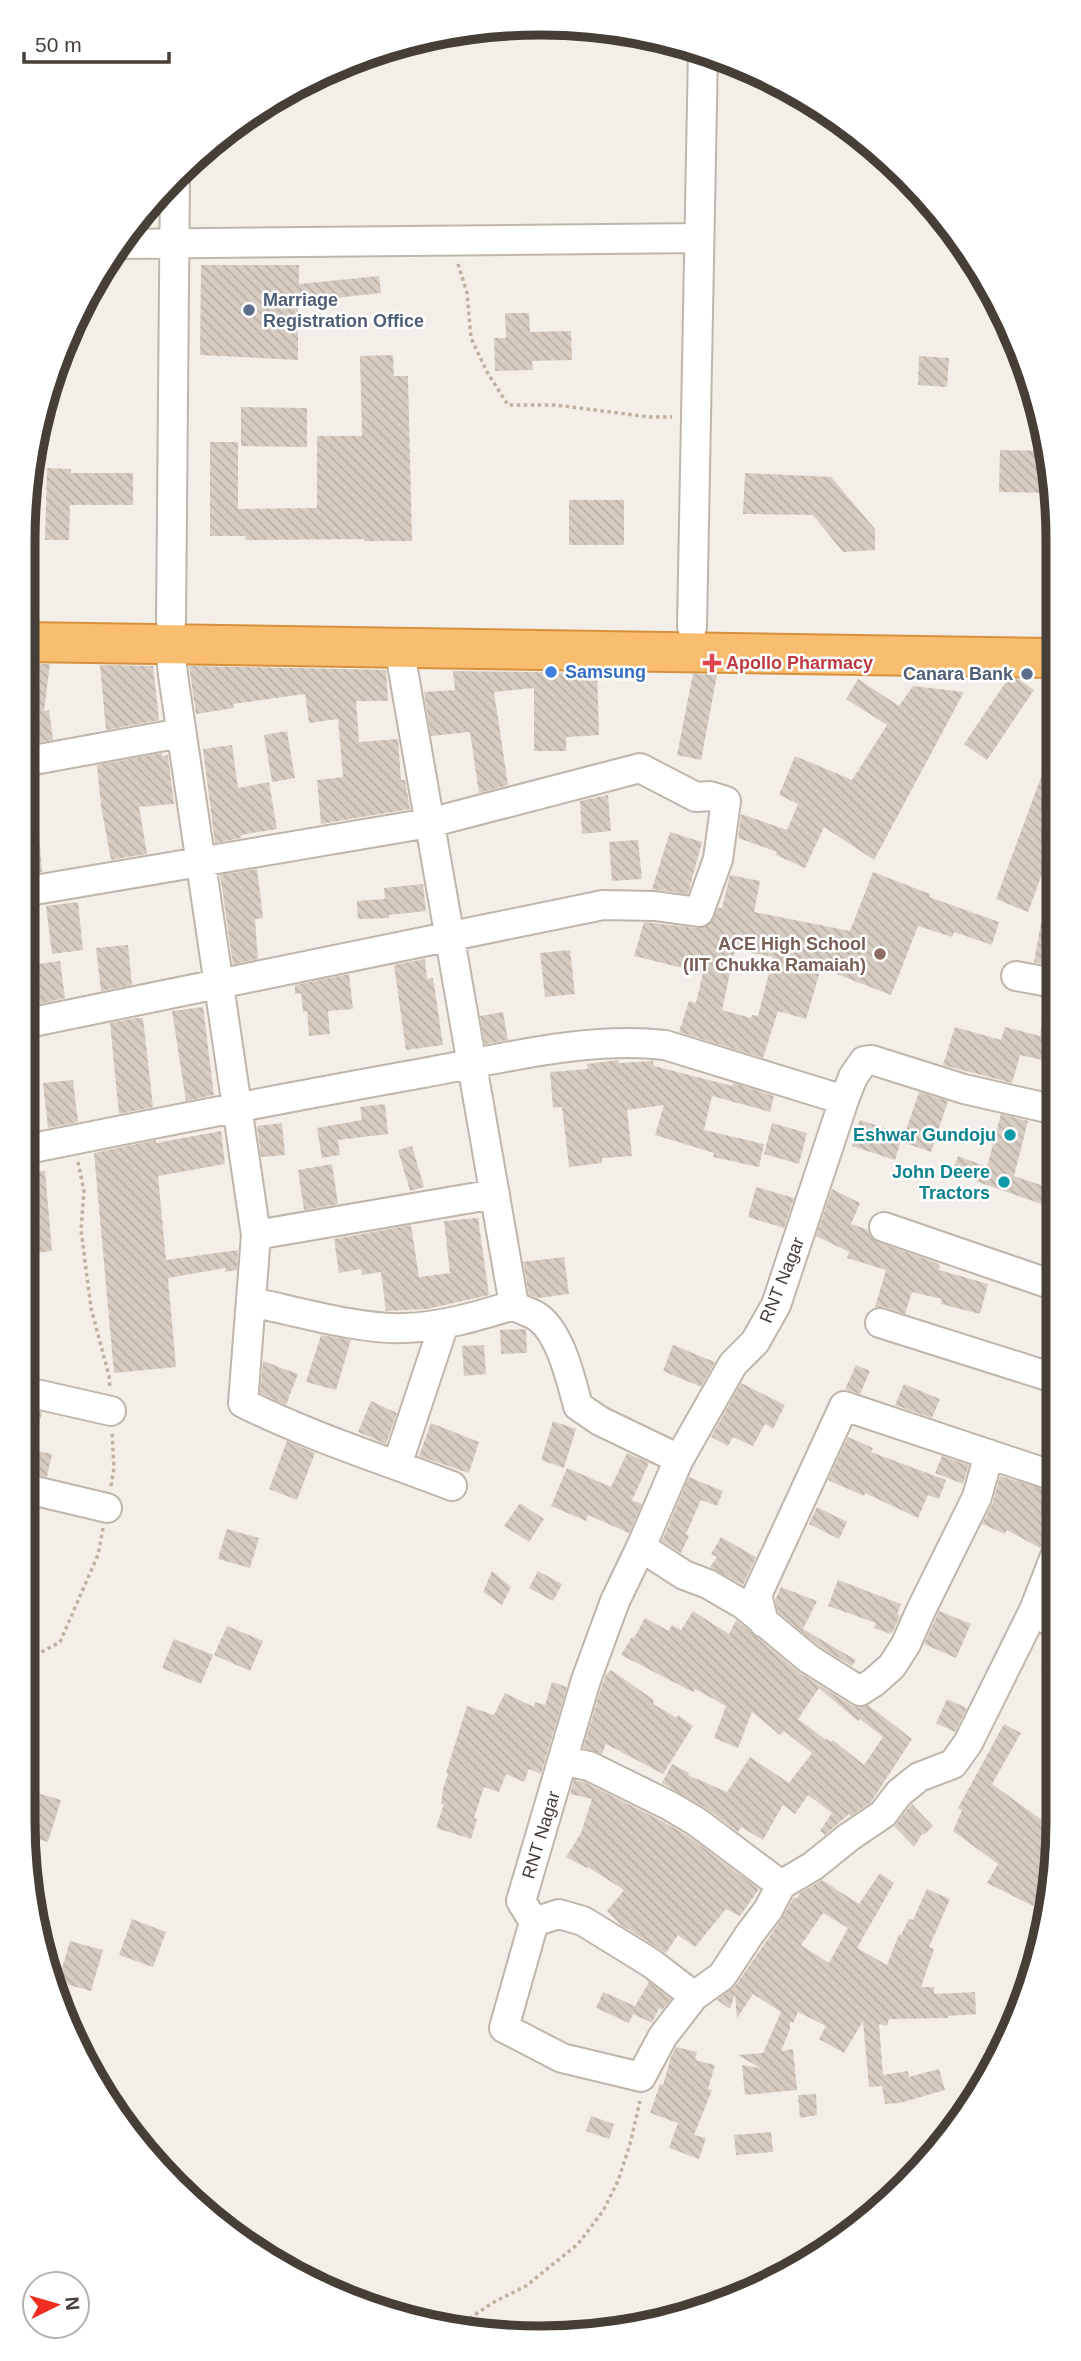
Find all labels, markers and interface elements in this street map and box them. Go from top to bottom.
scale bar [24,21,170,65]
text: 50 m [35,33,82,56]
place label: Marriage Registration Office [263,290,424,331]
marker: Marriage Registration Office [241,302,257,318]
place label: Apollo Pharmacy [726,653,873,673]
marker: Apollo Pharmacy [704,655,720,671]
place label: Samsung [565,662,646,682]
marker: Samsung [543,664,559,680]
place label: Canara Bank [903,664,1014,684]
marker: Canara Bank [1019,666,1035,682]
place label: ACE High School (IIT Chukka Ramaiah) [683,934,866,975]
marker: ACE High School (IIT Chukka Ramaiah) [872,946,888,962]
place label: Eshwar Gundoju [853,1125,996,1145]
marker: Eshwar Gundoju [1002,1127,1018,1143]
place label: John Deere Tractors [892,1162,990,1203]
marker: John Deere Tractors [996,1174,1012,1190]
street label: RNT Nagar [756,1234,808,1326]
street label: RNT Nagar [518,1789,564,1881]
north arrow [21,2270,91,2340]
text: N [61,2296,83,2311]

